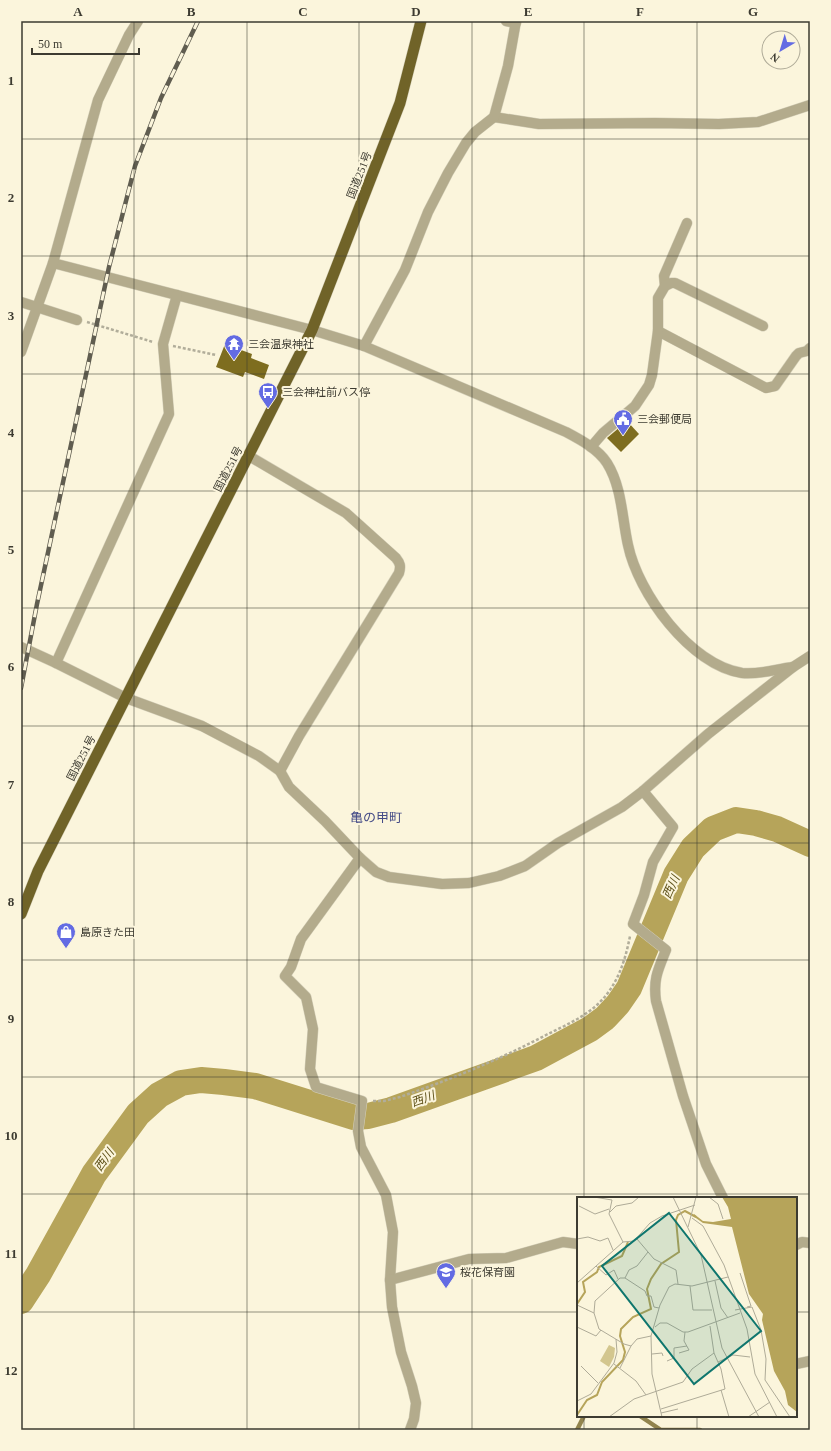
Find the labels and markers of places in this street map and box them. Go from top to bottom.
temple icon: 三会温泉神社 [223,333,245,361]
place label: 三会温泉神社 [248,338,314,350]
bus stop icon: 三会神社前バス停 [257,381,279,409]
place label: 三会神社前バス停 [282,386,371,398]
public building icon: 三会郵便局 [612,408,634,436]
place label: 三会郵便局 [637,413,692,425]
shop icon: 島原きた田 [55,921,77,949]
place label: 島原きた田 [80,926,135,938]
school or university icon: 桜花保育園 [435,1261,457,1289]
place label: 桜花保育園 [460,1266,515,1278]

